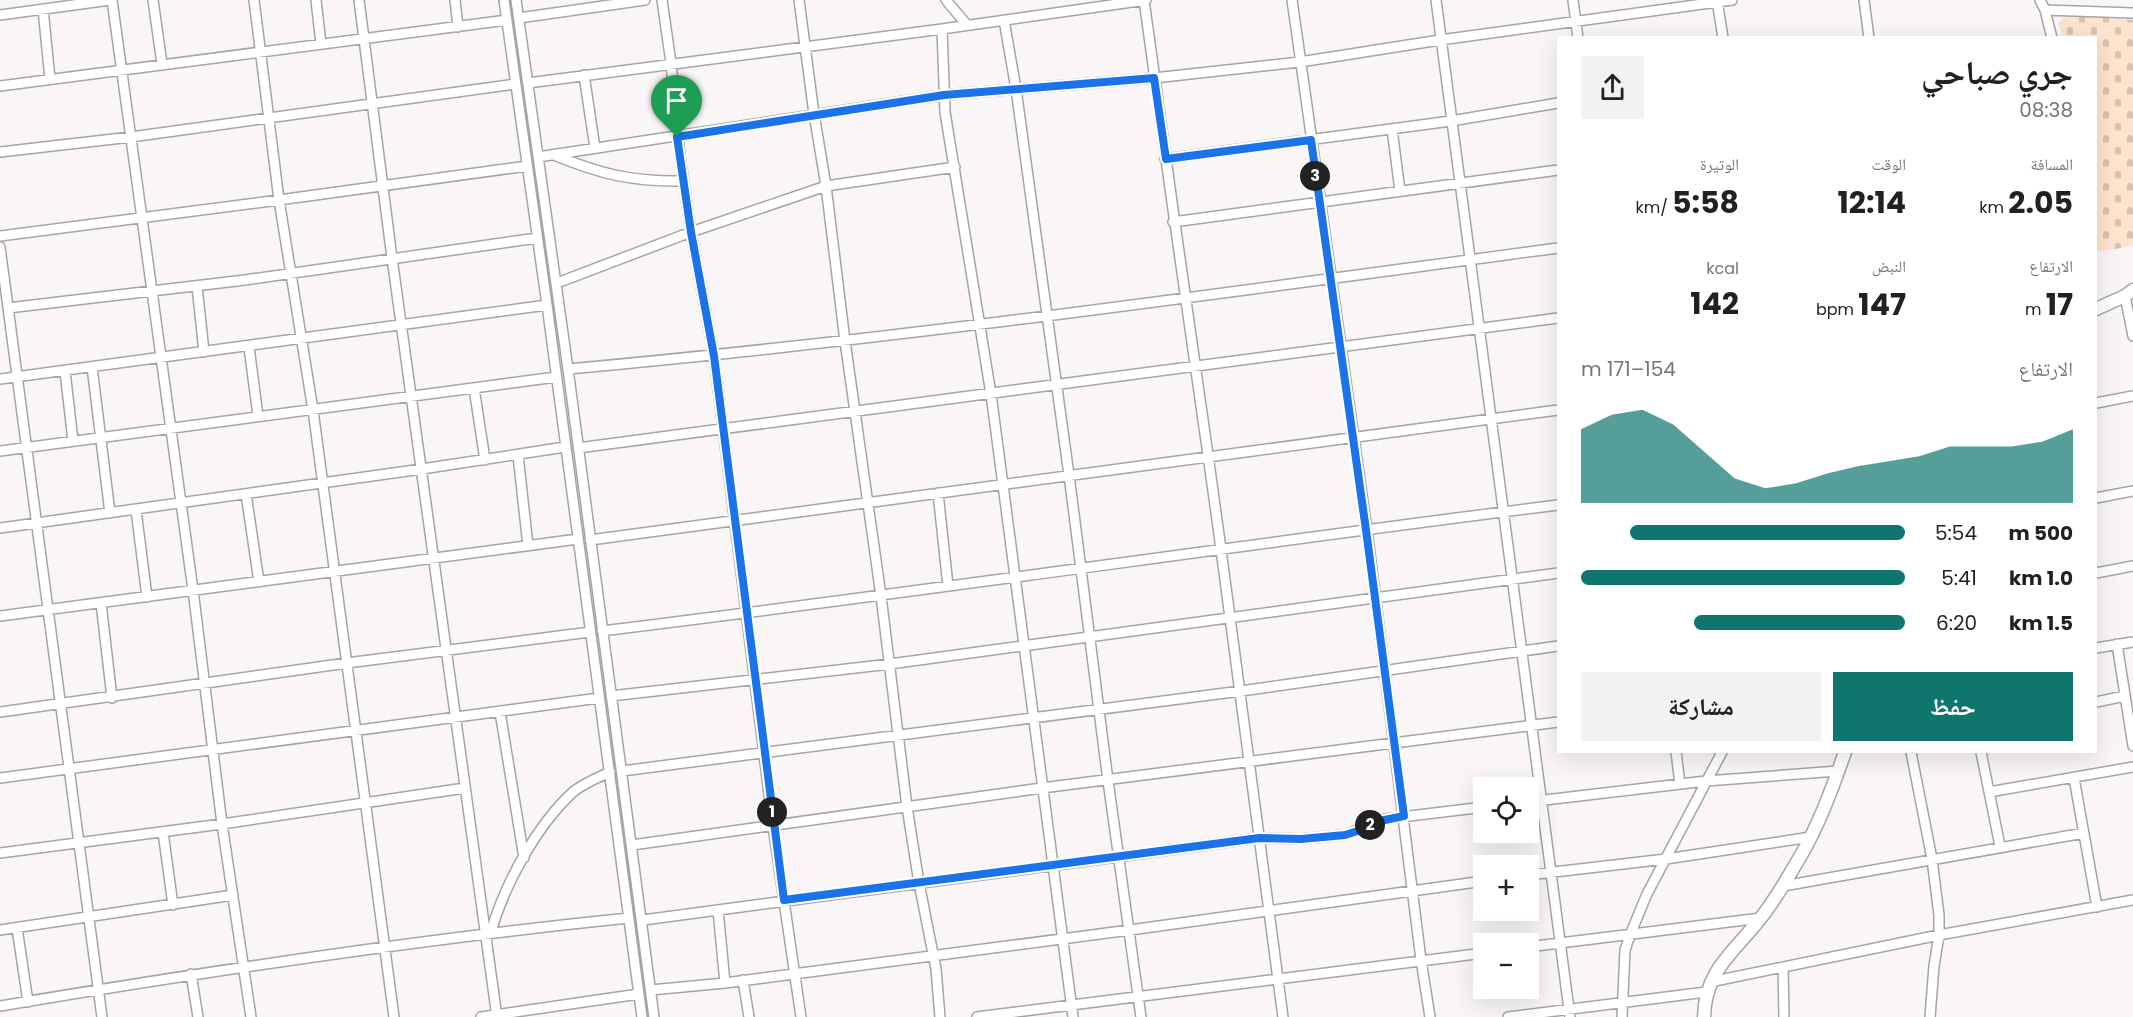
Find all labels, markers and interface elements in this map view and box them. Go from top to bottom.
text: جري صباحي [1921,49,2073,96]
button: share [1581,56,1644,119]
pin [651,75,702,137]
icon: arrive [660,84,693,117]
text: 08:38 [2019,96,2073,124]
text: الوتيرة [1700,153,1739,176]
text: الوقت [1872,153,1906,176]
text: المسافة [2031,153,2073,176]
pin: 3 [1300,161,1330,191]
text: 3 [1310,164,1320,187]
text: 5:58 [1672,181,1739,224]
text: 12:14 [1837,181,1906,224]
text: 2.05 [2008,181,2073,224]
text: /km [1635,196,1672,219]
text: km [1979,196,2008,219]
text: النبض [1872,255,1906,278]
text: الارتفاع [2029,255,2073,278]
text: kcal [1706,257,1739,280]
text: 142 [1690,282,1739,325]
text: 147 [1858,283,1906,326]
text: 17 [2046,283,2073,326]
text: bpm [1816,298,1858,321]
text: m [2025,298,2046,321]
text: 154–171 m [1581,355,1676,383]
text: الارتفاع [2018,355,2073,383]
text: 5:54 [1935,519,1977,547]
text: 500 m [2008,519,2073,547]
text: 5:41 [1941,564,1977,592]
text: 1.0 km [2009,564,2073,592]
text: 6:20 [1936,609,1977,637]
text: 1.5 km [2009,609,2073,637]
button: مشاركة [1581,672,1821,741]
button: حفظ [1833,672,2073,741]
map controls [1473,777,1539,999]
button: locate [1473,777,1539,843]
pin: 1 [757,797,787,827]
text: 1 [769,800,775,823]
pin: 2 [1355,810,1385,840]
text: 2 [1365,813,1375,836]
button: + [1473,855,1539,921]
button: − [1473,933,1539,999]

